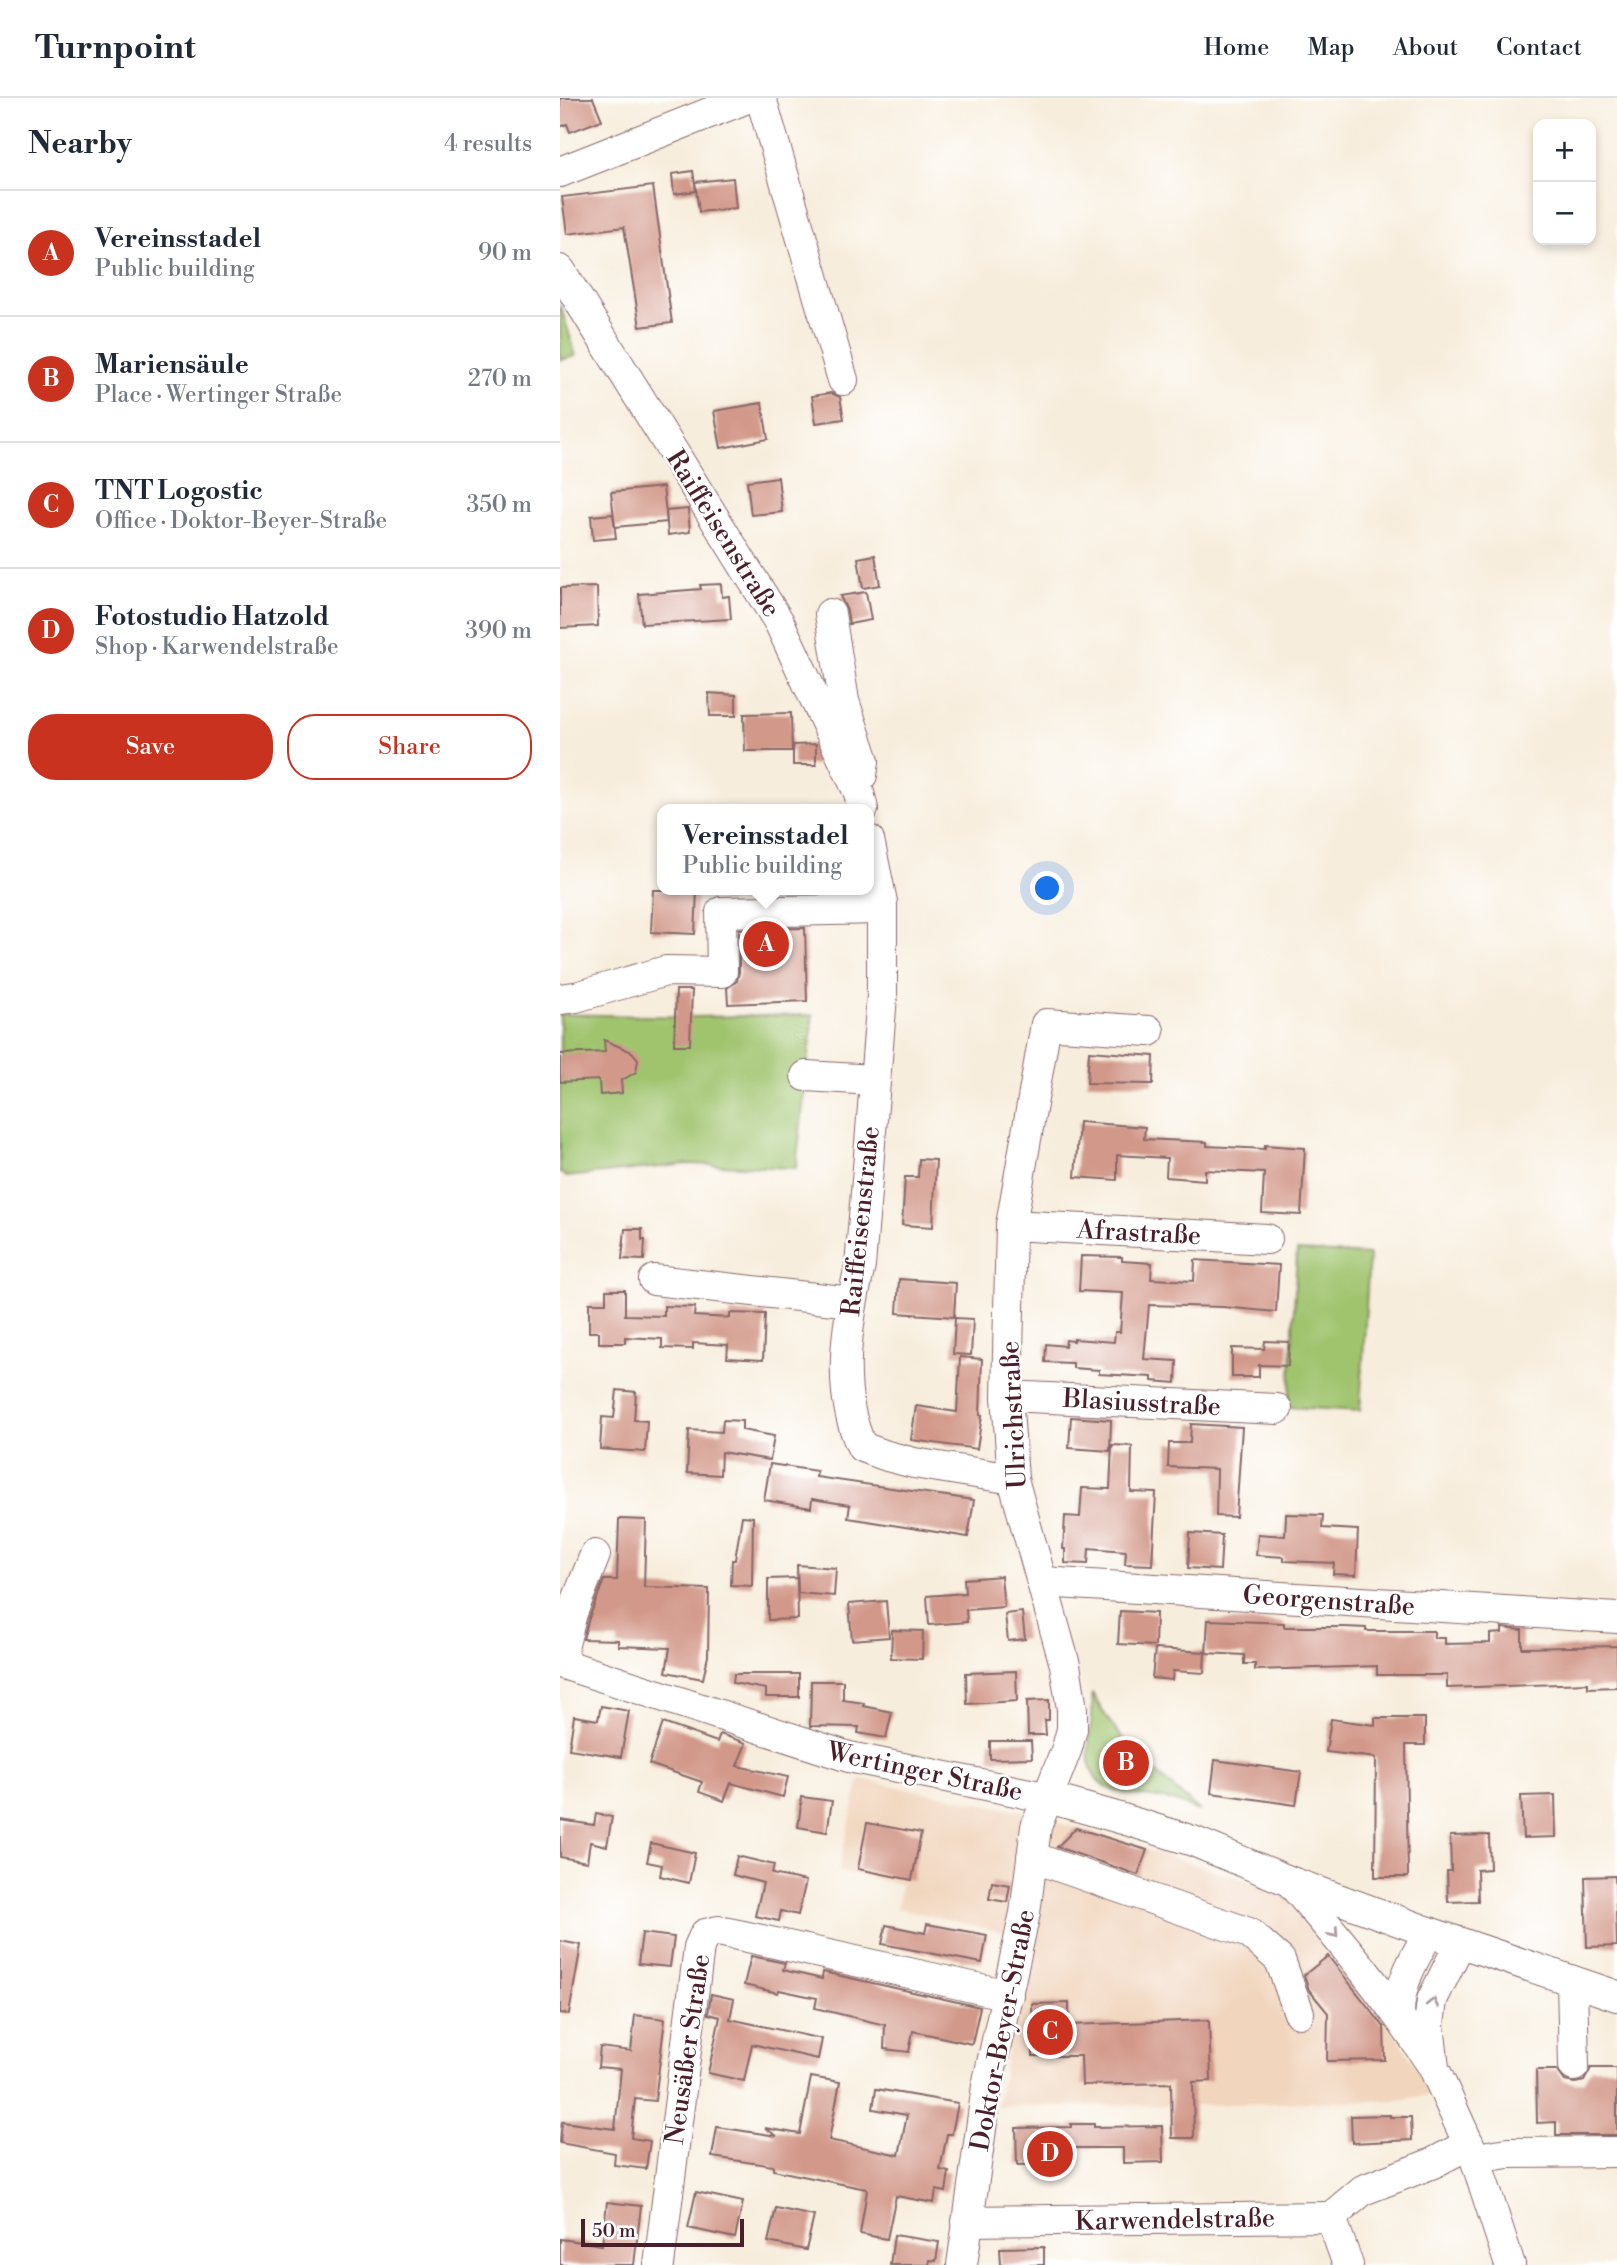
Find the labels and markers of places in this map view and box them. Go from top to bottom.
pin: A [743,918,789,970]
pin: B [1103,1737,1149,1789]
pin: C [1027,2006,1073,2058]
pin: D [1027,2128,1073,2180]

